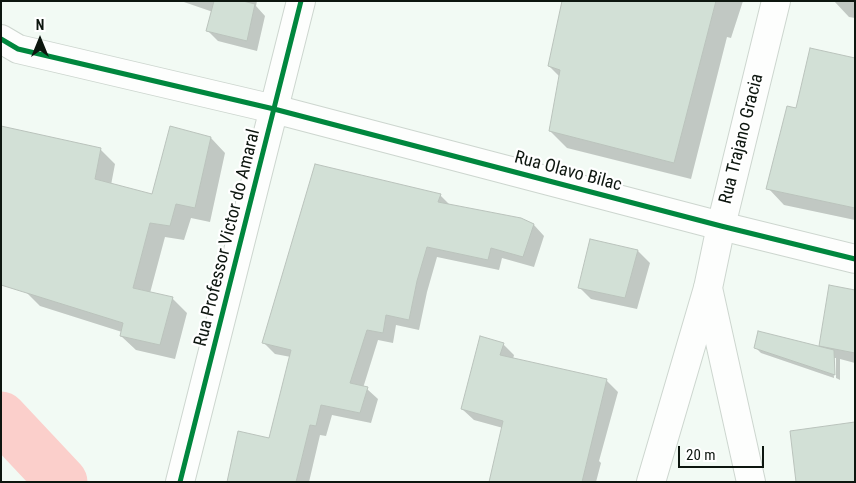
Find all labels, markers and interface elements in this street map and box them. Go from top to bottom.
north arrow [15,15,65,65]
text: N [36,17,44,33]
street label: Rua Trajano Gracia [715,72,769,206]
street label: Rua Professor Victor do Amaral [191,127,265,349]
street label: Rua Olavo Bilac [512,147,624,197]
scale bar [681,436,767,468]
text: 20 m [686,446,716,464]

